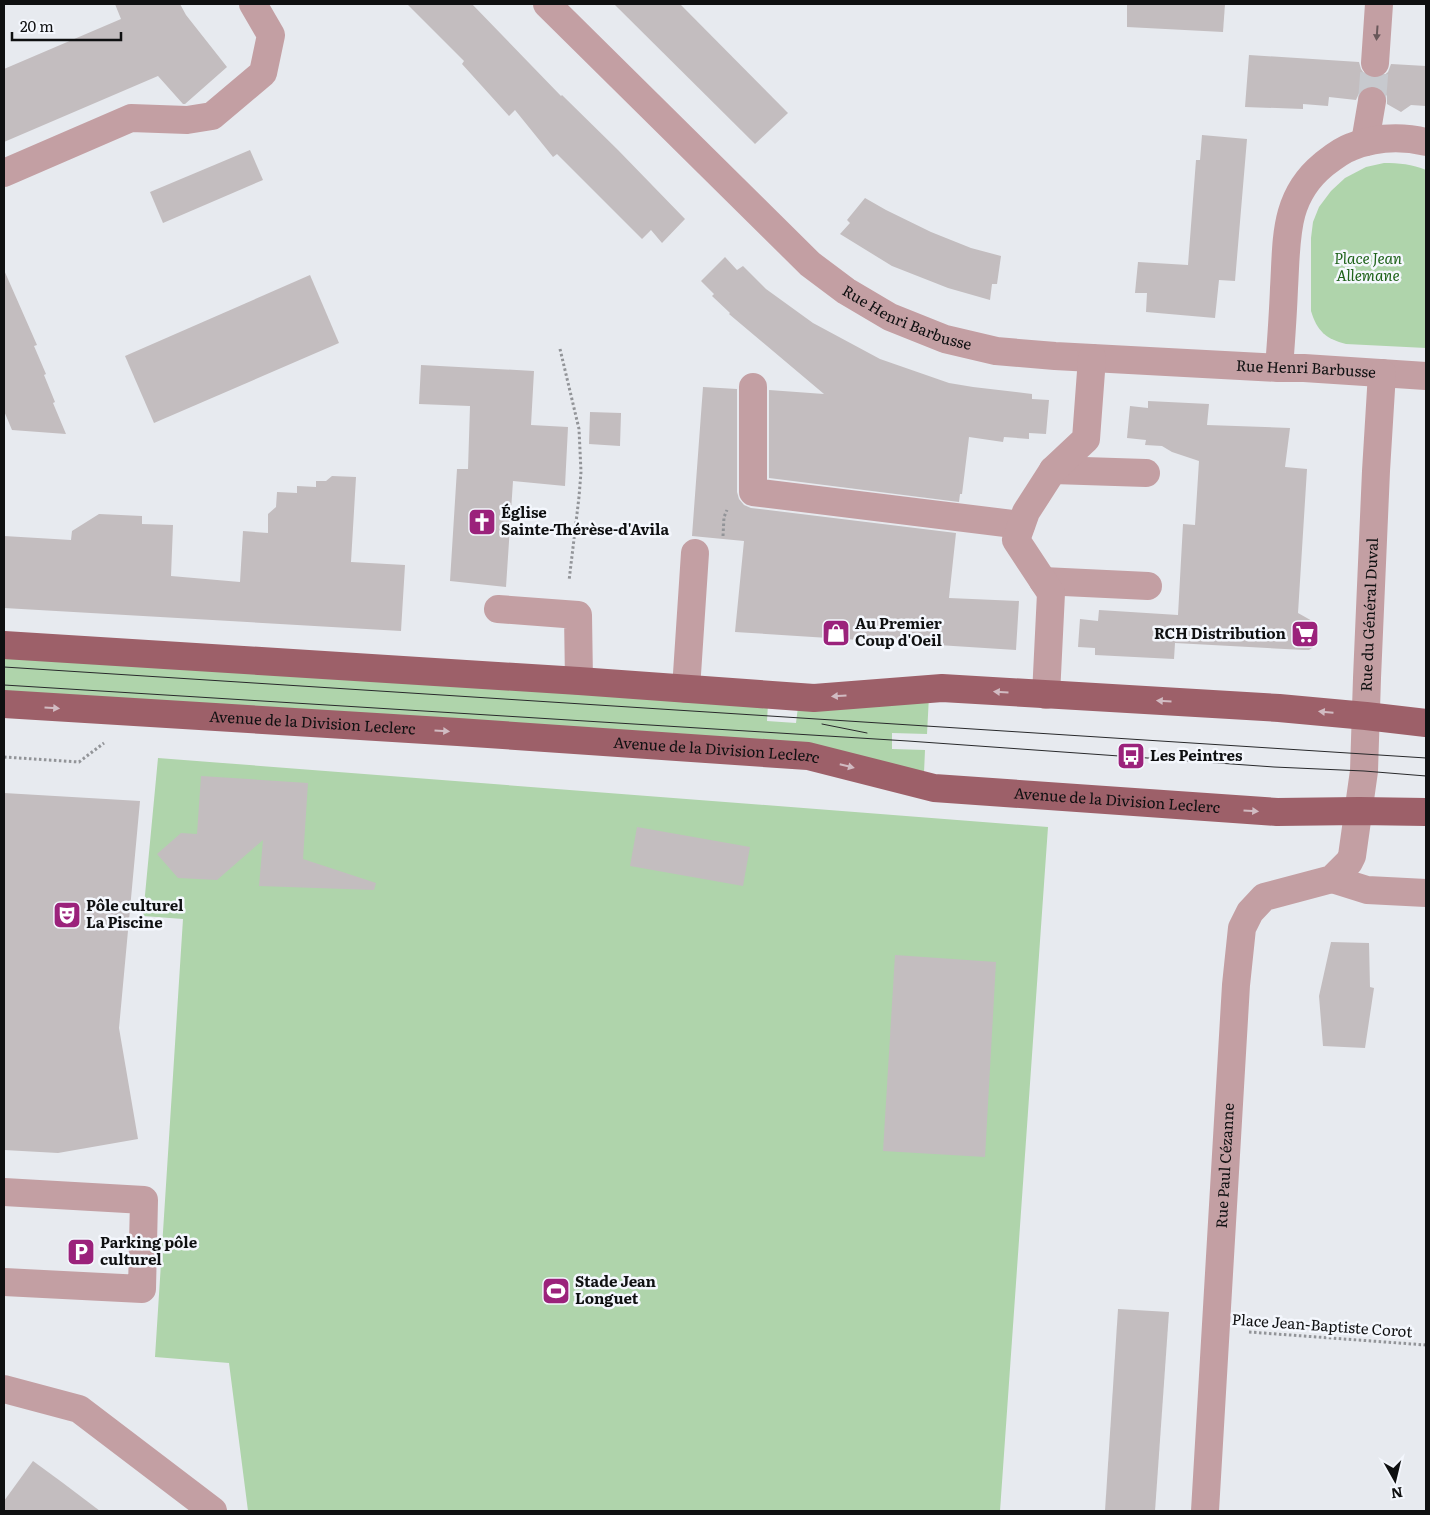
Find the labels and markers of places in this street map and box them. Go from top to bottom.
place label: Église Sainte-Thérèse-d'Avila [501,500,670,540]
church icon: Église Sainte-Thérèse-d'Avila [467,507,497,537]
place label: Au Premier Coup d'Oeil [855,611,943,651]
shop icon: Au Premier Coup d'Oeil [821,618,851,648]
supermarket icon: RCH Distribution [1290,619,1320,649]
place label: RCH Distribution [1154,621,1287,644]
bus stop icon: Les Peintres [1116,741,1146,771]
place label: Les Peintres [1150,743,1243,766]
place label: Pôle culturel La Piscine [86,893,184,933]
theatre icon: Pôle culturel La Piscine [52,900,82,930]
place label: Parking pôle culturel [100,1230,198,1270]
parking icon: Parking pôle culturel [66,1237,96,1267]
place label: Stade Jean Longuet [575,1269,657,1309]
sports icon: Stade Jean Longuet [541,1276,571,1306]

